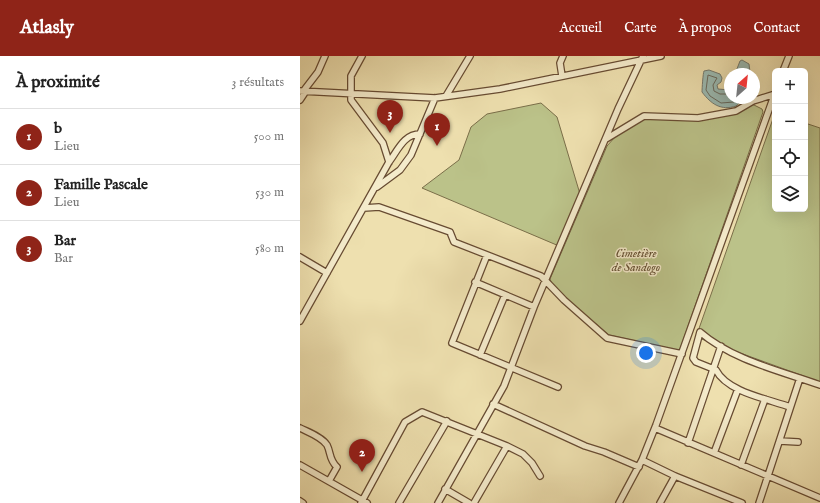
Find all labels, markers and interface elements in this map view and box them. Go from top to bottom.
text: Atlasly [20,16,74,40]
text: Accueil [559,19,602,37]
text: Carte [624,19,657,37]
text: À propos [679,19,731,37]
text: Contact [753,19,800,37]
north arrow [724,68,760,104]
map controls [772,68,808,212]
button: + [772,68,808,104]
text: À proximité [16,72,100,93]
text: 3 résultats [232,74,284,91]
pin: 3 [377,100,403,133]
button: − [772,104,808,140]
pin: 1 [424,113,450,146]
text: b [54,119,62,138]
text: 1 [27,128,31,145]
text: 500 m [254,128,284,145]
text: Lieu [54,138,79,155]
button: locate [772,140,808,176]
text: Famille Pascale [54,175,148,194]
button: layers [772,176,808,212]
text: 2 [26,184,32,201]
text: 530 m [255,184,284,201]
text: Lieu [54,194,79,211]
text: Bar [54,231,76,250]
text: 3 [27,240,31,257]
text: 580 m [255,240,284,257]
park label: Cimetière de Sandogo [611,246,660,276]
text: Bar [54,250,73,267]
your location [636,343,656,363]
pin: 2 [349,439,375,472]

